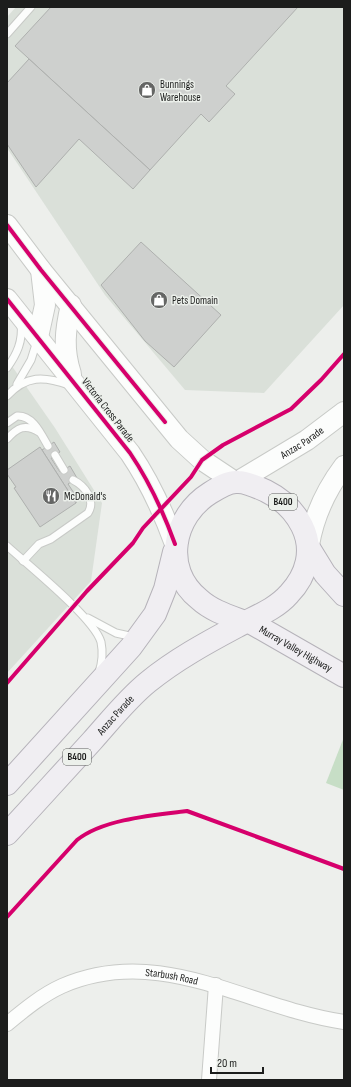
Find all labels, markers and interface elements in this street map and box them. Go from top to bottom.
place label: Bunnings Warehouse [160,78,201,104]
shop icon: Bunnings Warehouse [137,80,157,100]
shop icon: Pets Domain [149,290,169,310]
place label: Pets Domain [172,294,218,307]
street label: Victoria Cross Parade [79,375,137,445]
street label: Anzac Parade [277,423,326,462]
restaurant icon: McDonald's [41,486,61,506]
place label: McDonald's [64,490,106,503]
road number: B400 [269,494,297,510]
street label: Murray Valley Highway [257,622,335,675]
street label: Anzac Parade [93,692,136,738]
road number: B400 [63,749,91,765]
street label: Starbush Road [145,965,200,987]
scale bar [211,1049,263,1075]
text: 20 m [217,1056,237,1071]

